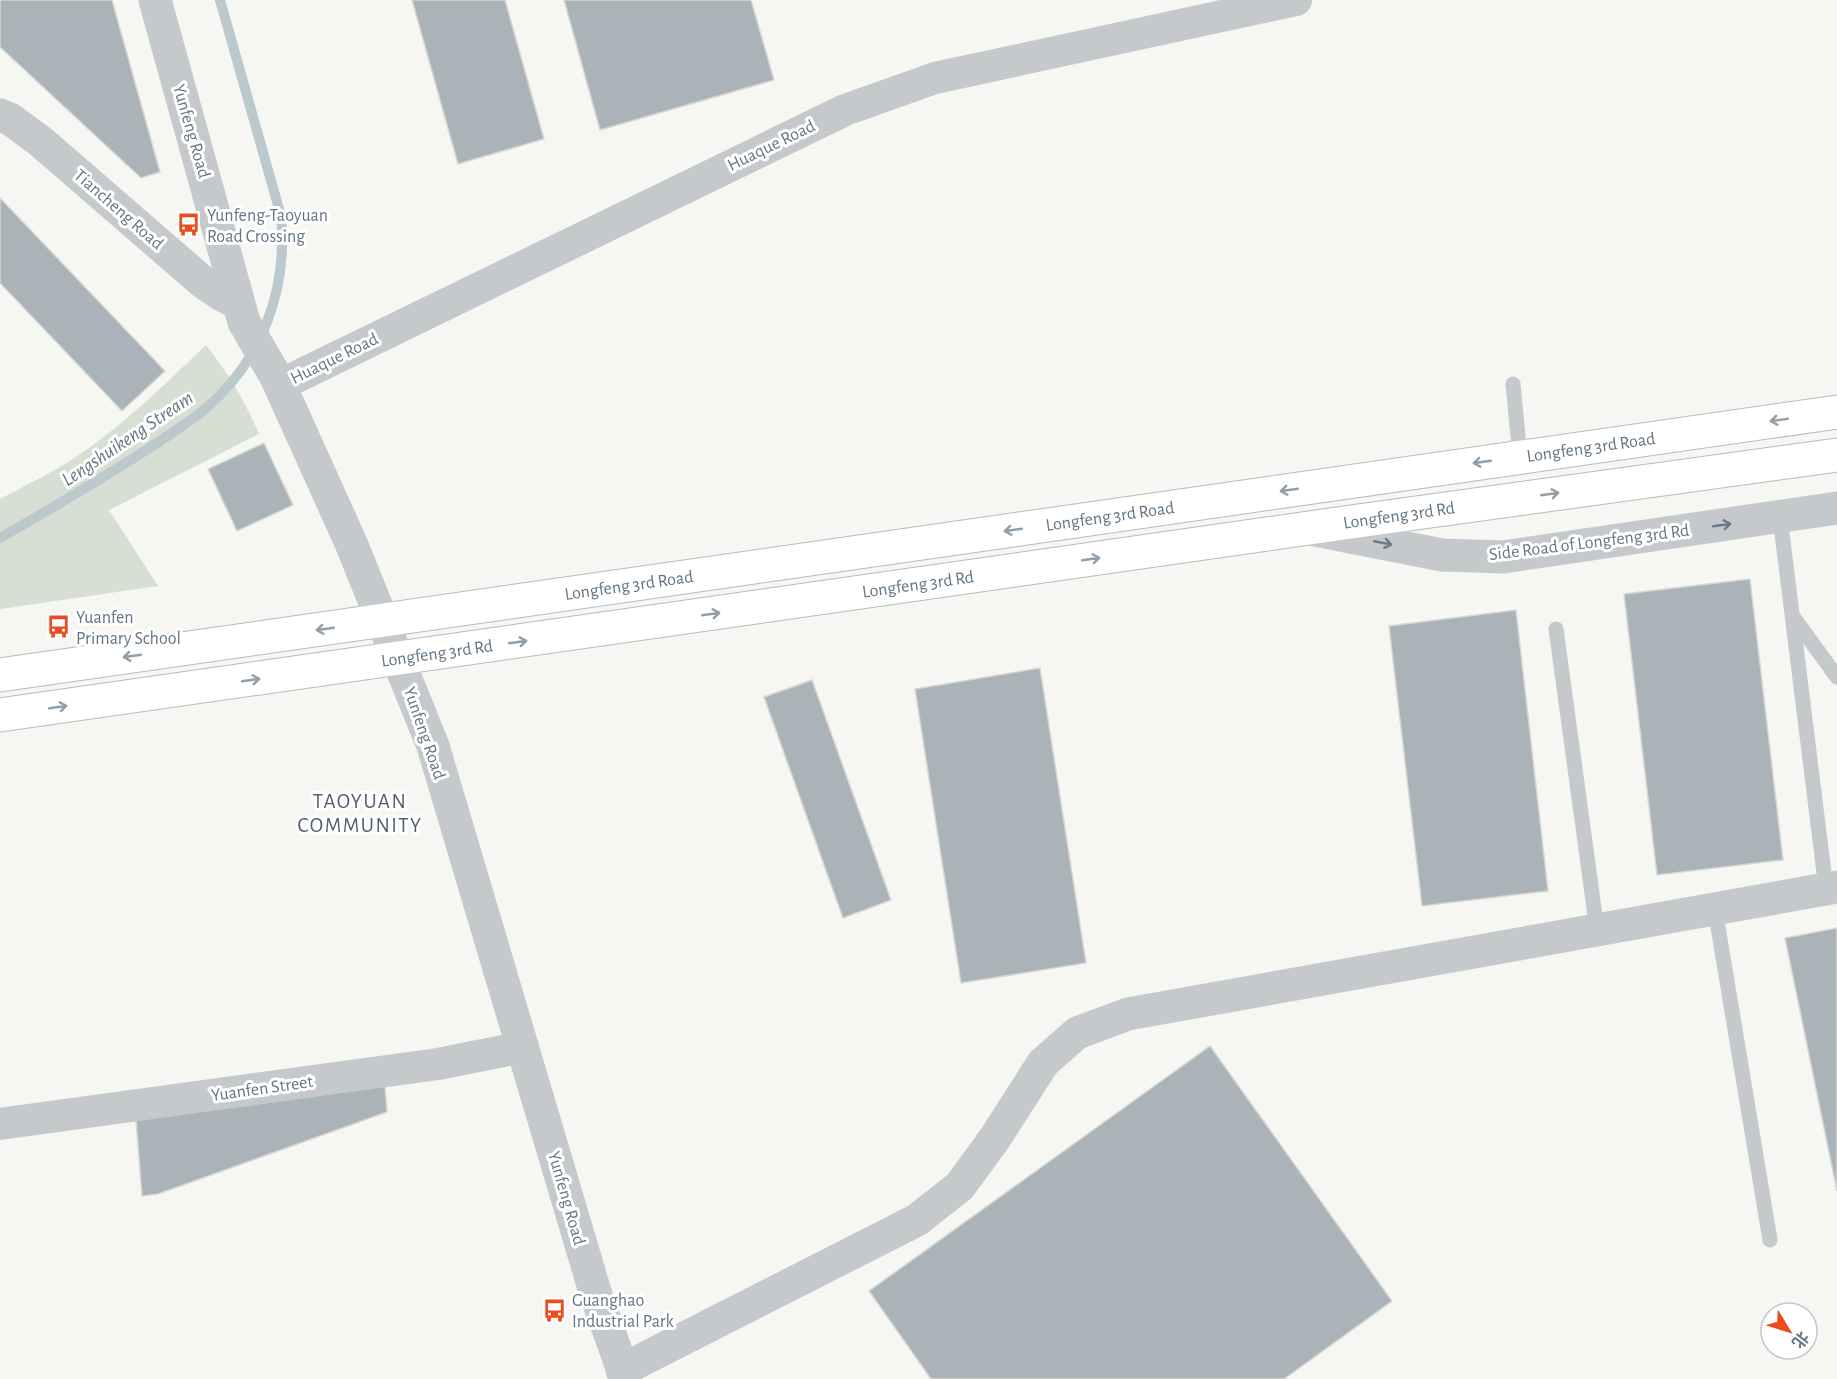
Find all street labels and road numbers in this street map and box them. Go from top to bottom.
street label: Yunfeng Road [169,82,213,180]
street label: Huaque Road [725,117,818,175]
street label: Tiancheng Road [70,166,167,253]
street label: Huaque Road [288,330,381,388]
street label: Longfeng 3rd Road [1526,430,1657,466]
street label: Longfeng 3rd Road [1045,499,1176,535]
street label: Longfeng 3rd Rd [1342,499,1456,533]
street label: Side Road of Longfeng 3rd Rd [1488,522,1690,564]
street label: Longfeng 3rd Road [564,568,695,604]
street label: Longfeng 3rd Rd [861,568,975,602]
street label: Longfeng 3rd Rd [380,637,494,671]
street label: Yunfeng Road [400,685,448,782]
street label: Yuanfen Street [210,1073,315,1105]
street label: Yunfeng Road [544,1149,588,1247]

